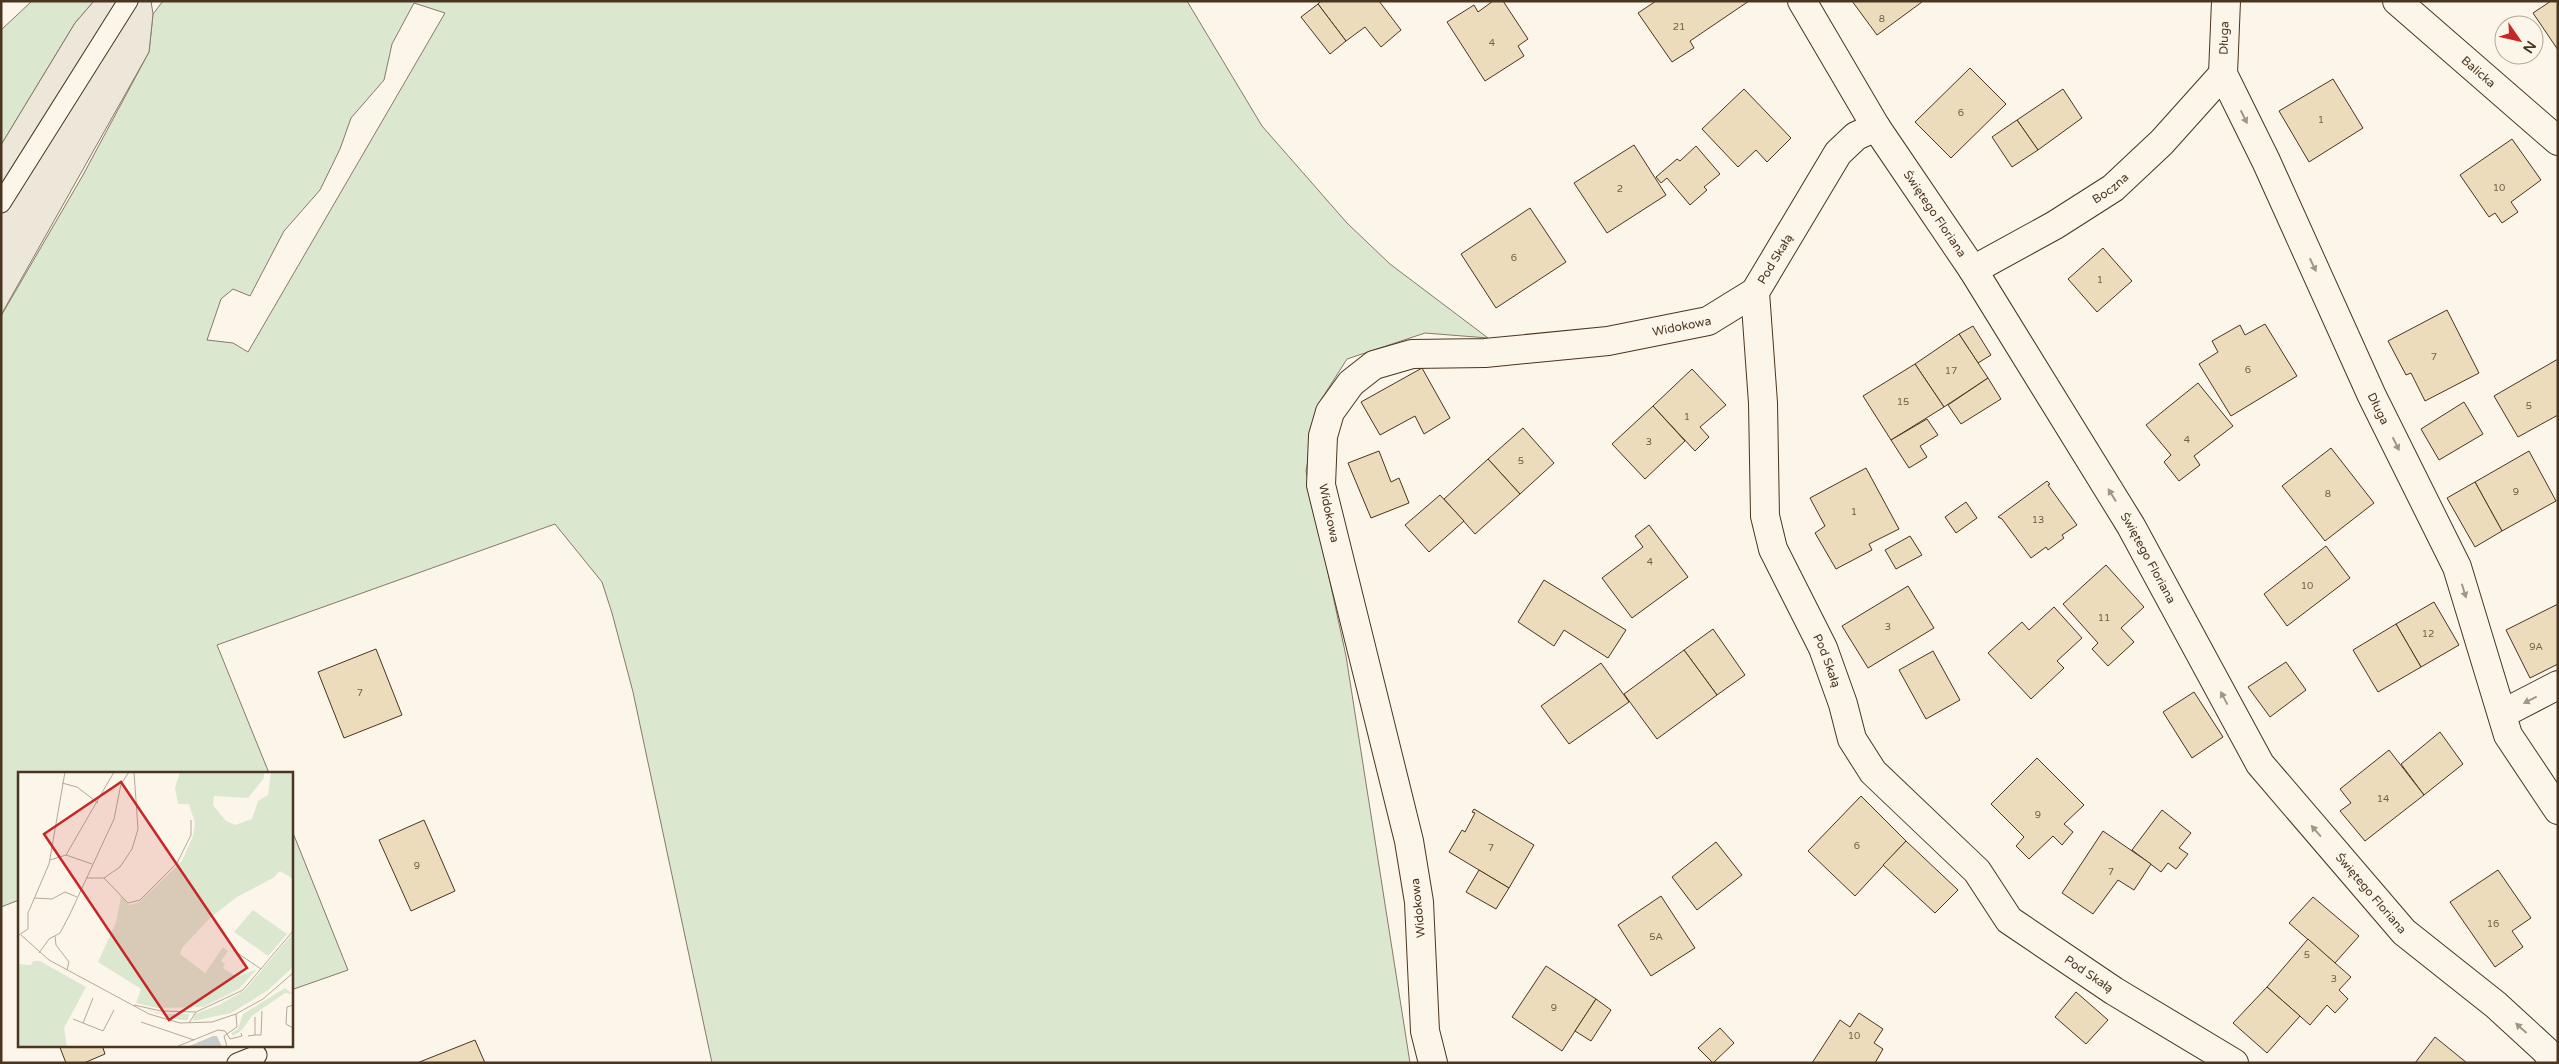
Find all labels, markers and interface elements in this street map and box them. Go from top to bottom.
house number: 8 [1879,13,1885,25]
north arrow [2494,15,2544,65]
house number: 21 [1673,21,1685,33]
street label: Długa [2216,21,2232,55]
house number: 4 [1489,37,1495,49]
text: N [2519,38,2540,56]
street label: Balicka [2459,53,2498,90]
house number: 6 [1958,107,1964,119]
one-way arrow [2240,110,2248,124]
house number: 1 [2318,114,2324,126]
street label: Świętego Floriana [1901,168,1969,260]
street label: Boczna [2090,170,2131,206]
house number: 10 [2493,182,2505,194]
house number: 2 [1617,183,1623,195]
street label: Pod Skałą [1755,231,1795,287]
house number: 6 [1511,252,1517,264]
one-way arrow [2309,258,2317,272]
house number: 1 [2097,274,2103,286]
street label: Widokowa [1651,314,1712,339]
house number: 7 [2431,351,2437,363]
house number: 6 [2245,364,2251,376]
house number: 17 [1945,365,1957,377]
street label: Długa [2364,390,2392,427]
house number: 15 [1897,396,1909,408]
house number: 5 [2526,400,2532,412]
house number: 1 [1684,411,1690,423]
house number: 4 [2184,434,2190,446]
house number: 3 [1646,436,1652,448]
one-way arrow [2392,437,2400,451]
house number: 5 [1518,455,1524,467]
street label: Widokowa [1316,482,1342,544]
house number: 9 [2513,486,2519,498]
one-way arrow [2107,488,2117,501]
house number: 8 [2325,488,2331,500]
house number: 1 [1851,506,1857,518]
street label: Świętego Floriana [2117,510,2179,606]
house number: 13 [2032,514,2044,526]
house number: 4 [1647,556,1653,568]
house number: 10 [2301,580,2313,592]
one-way arrow [2460,584,2468,599]
house number: 11 [2098,612,2110,624]
house number: 3 [1885,621,1891,633]
house number: 12 [2422,628,2434,640]
street label: Pod Skałą [1810,632,1843,689]
house number: 9A [2529,641,2543,653]
house number: 7 [357,687,363,699]
one-way arrow [2220,691,2229,705]
one-way arrow [2522,696,2537,704]
inset map [18,772,292,1046]
house number: 14 [2377,793,2389,805]
house number: 9 [2035,809,2041,821]
one-way arrow [2310,826,2322,838]
house number: 6 [1854,840,1860,852]
house number: 7 [1488,842,1494,854]
street label: Świętego Floriana [2333,850,2409,937]
house number: 9 [414,860,420,872]
house number: 7 [2108,866,2114,878]
street label: Widokowa [1408,878,1428,938]
house number: 16 [2487,918,2499,930]
house number: 5A [1649,931,1663,943]
house number: 5 [2304,949,2310,961]
street label: Pod Skałą [2062,952,2116,996]
house number: 3 [2331,973,2337,985]
house number: 9 [1551,1002,1557,1014]
one-way arrow [2516,1022,2528,1034]
house number: 10 [1848,1030,1860,1042]

